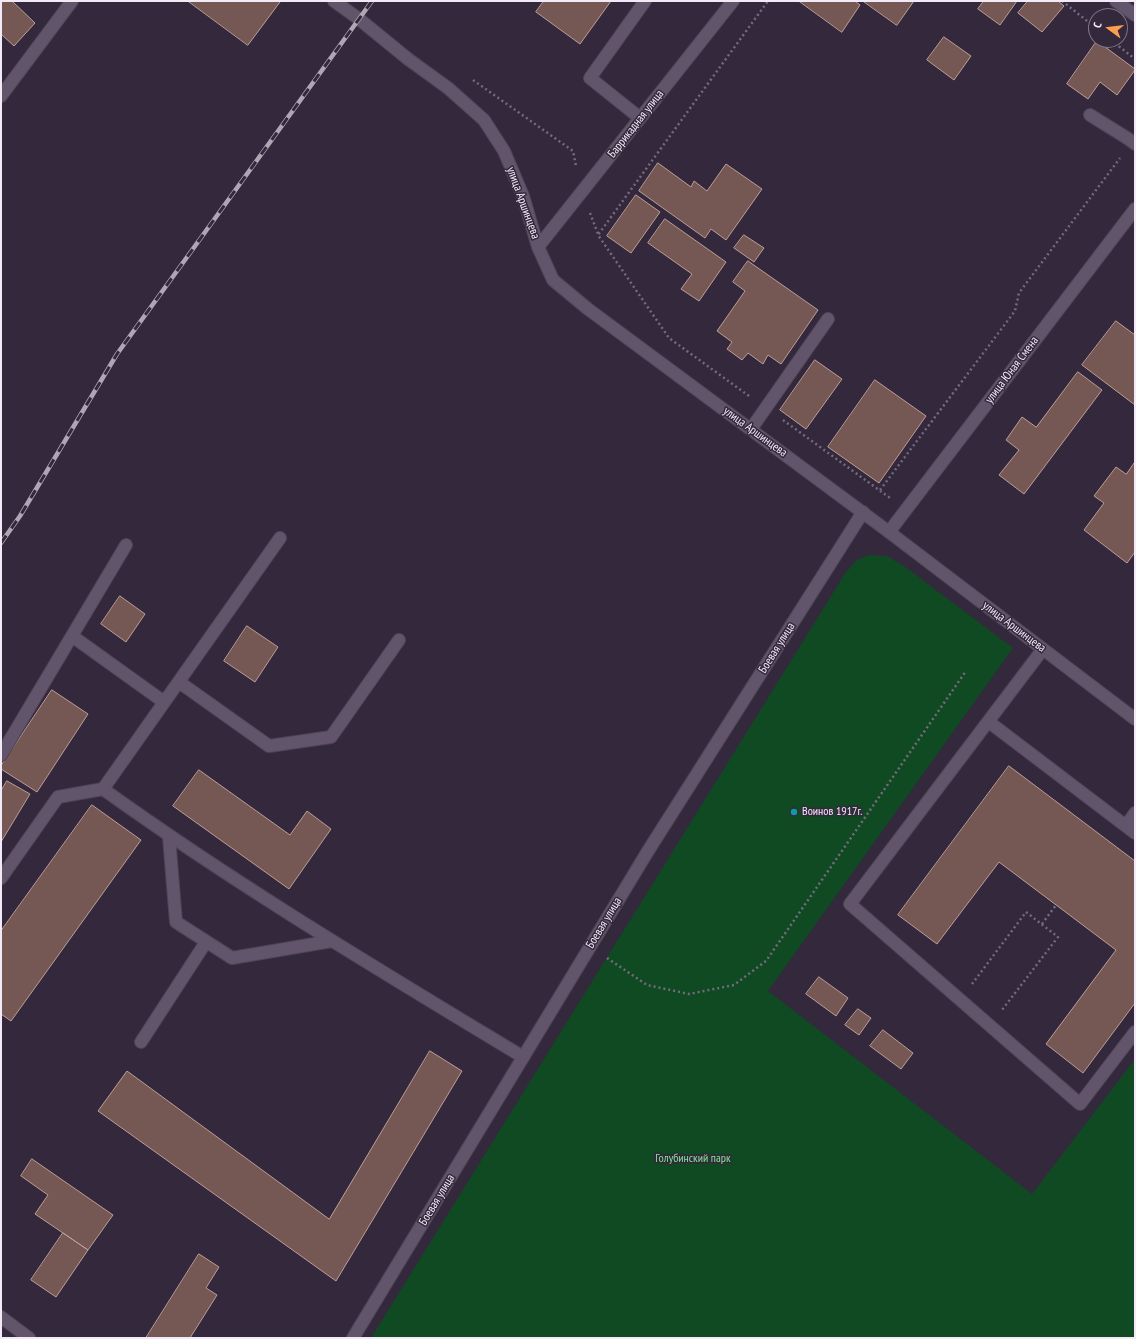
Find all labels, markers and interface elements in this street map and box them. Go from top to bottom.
north arrow [1088,8,1128,48]
text: С [1090,21,1105,29]
street label: Баррикадная улица [605,87,667,161]
street label: улица Аршинцева [503,165,543,241]
street label: улица Юная Смена [982,334,1042,406]
street label: улица Аршинцева [720,404,790,460]
street label: улица Аршинцева [979,599,1049,655]
street label: Боевая улица [756,620,798,676]
place label: Воинов 1917г. [802,805,862,819]
marker: Воинов 1917г. [789,807,799,817]
street label: Боевая улица [583,895,625,951]
park label: Голубинский парк [655,1152,731,1166]
street label: Боевая улица [416,1172,458,1228]

